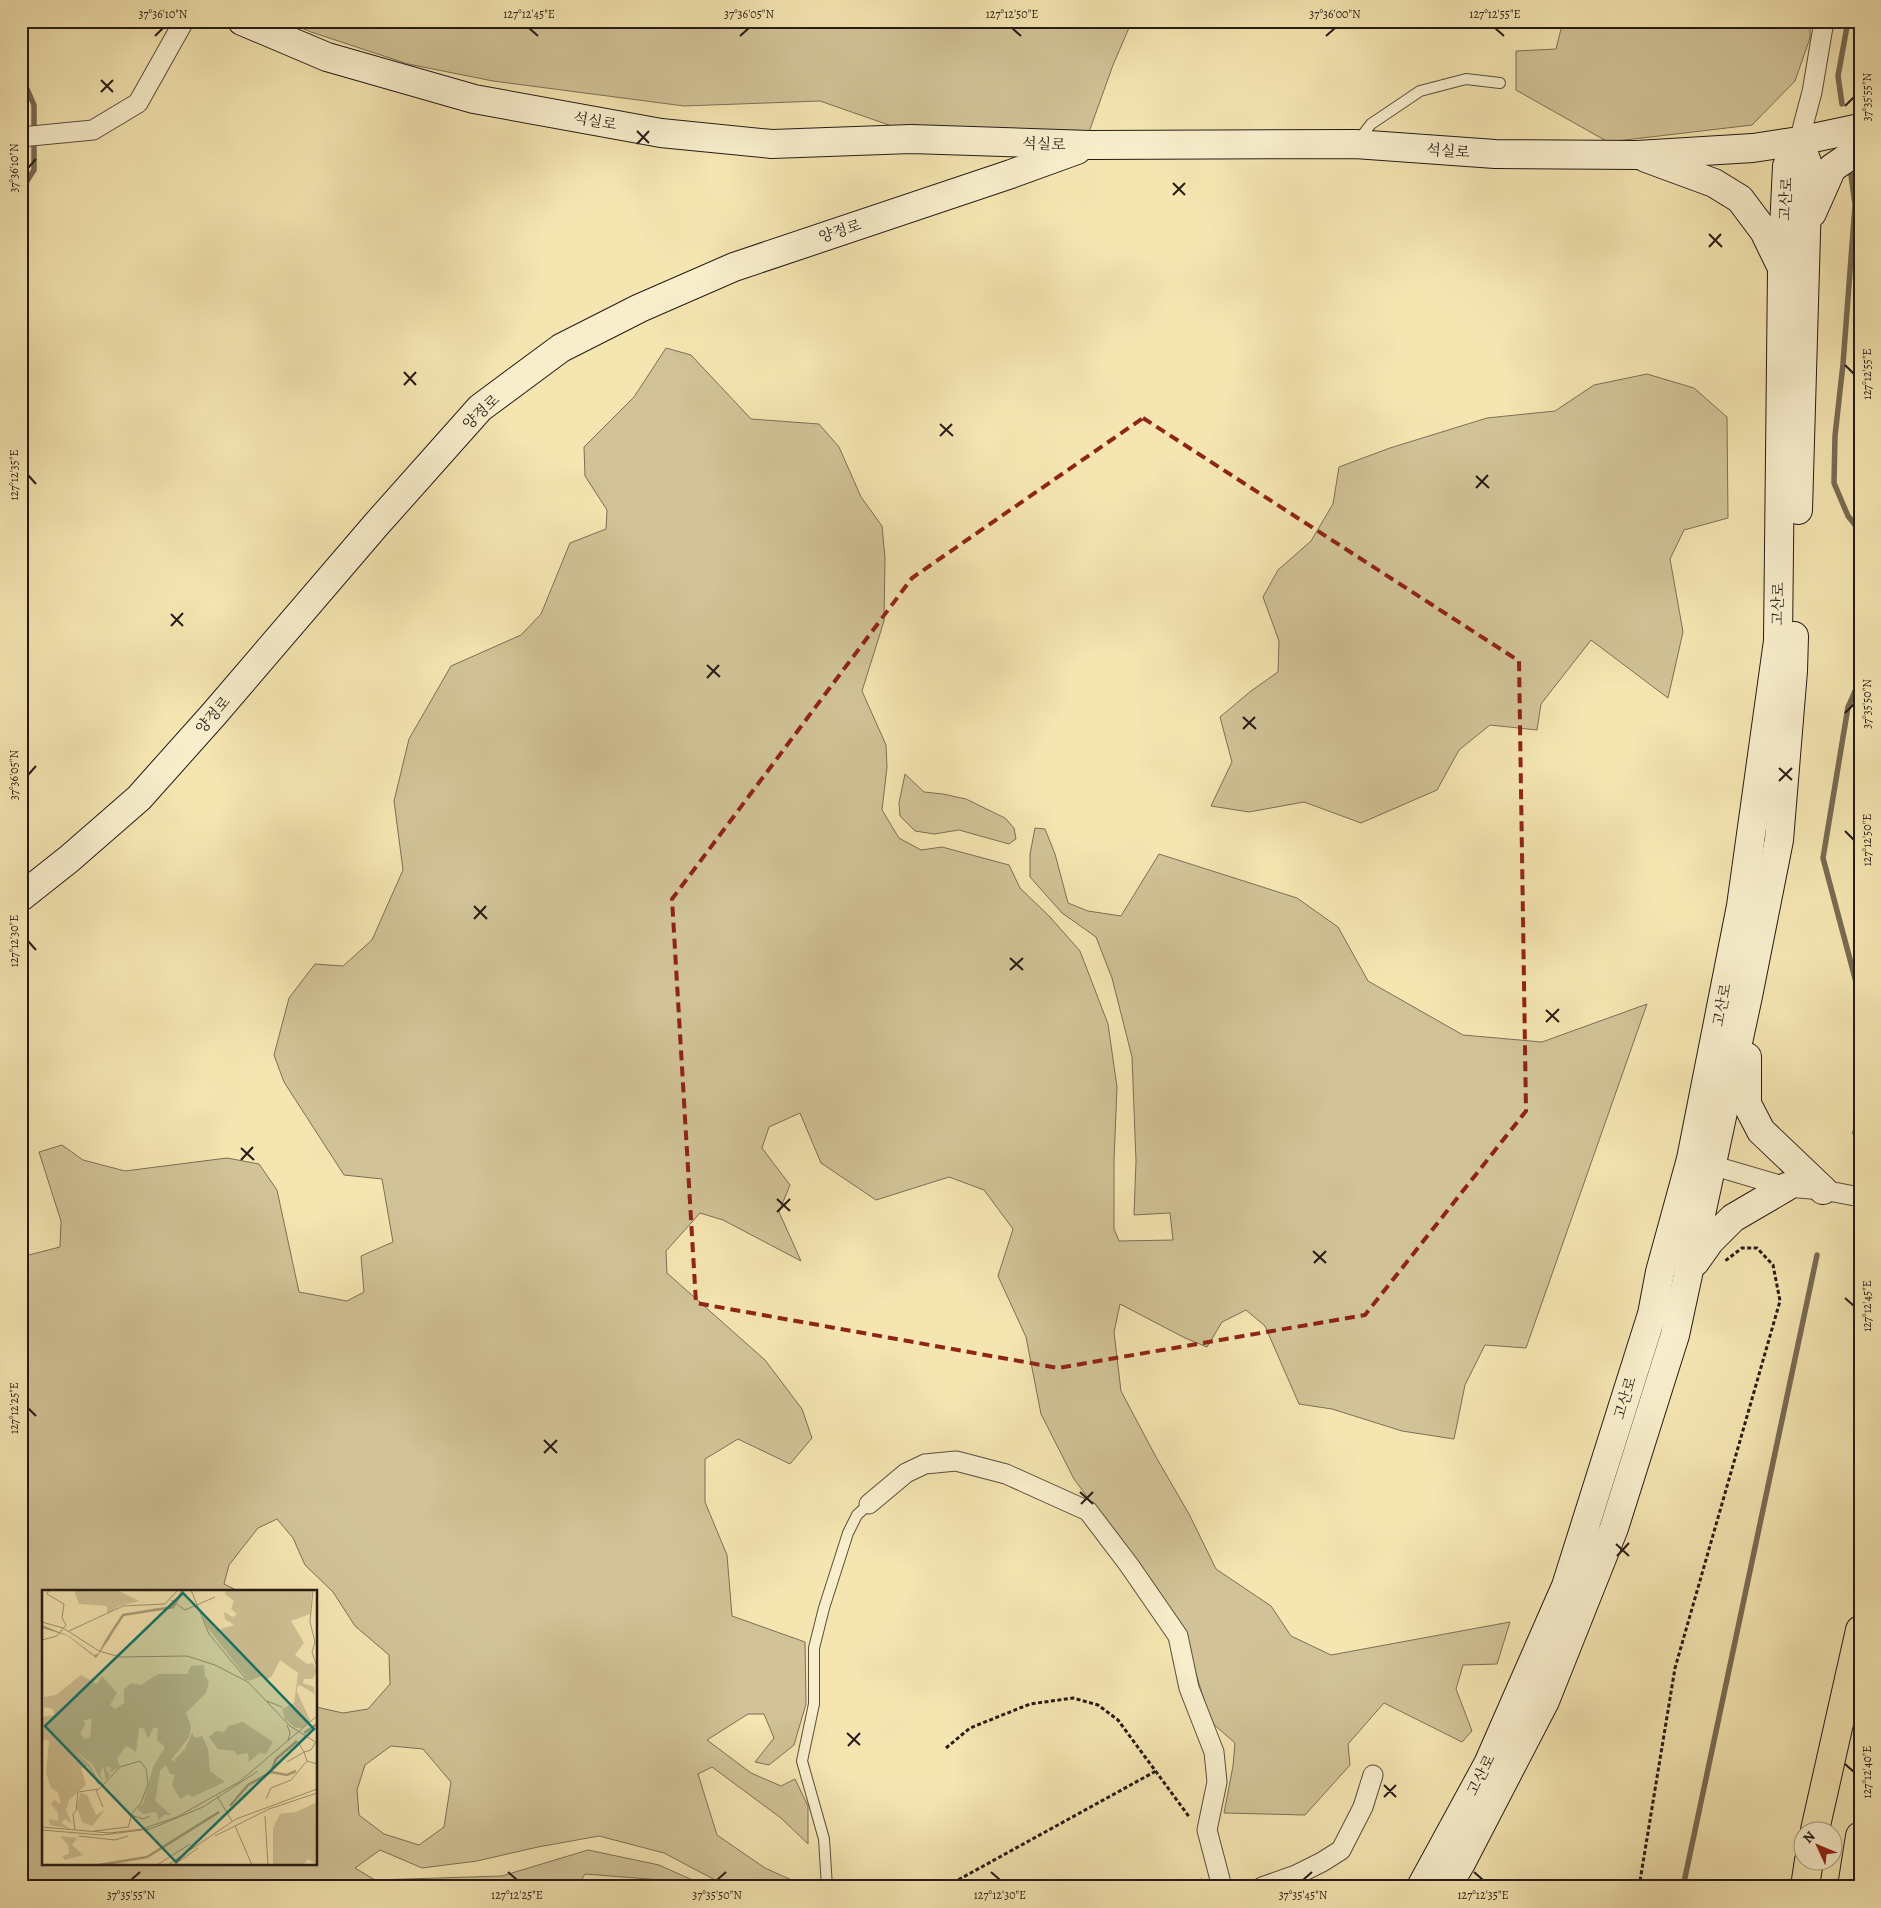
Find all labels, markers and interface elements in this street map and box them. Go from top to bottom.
text: 37°36'10"N [138,6,188,22]
text: 127°12'45"E [503,6,555,22]
text: 37°36'05"N [724,6,774,22]
text: 127°12'50"E [986,6,1038,22]
text: 37°36'00"N [1309,6,1361,22]
text: 127°12'55"E [1469,6,1521,22]
text: 37°35'55"N [1859,72,1875,121]
street label: 석실로 [572,107,619,135]
street label: 석실로 [1022,133,1067,155]
street label: 석실로 [1426,140,1471,163]
text: 37°36'10"N [6,143,22,193]
street label: 고산로 [1775,176,1797,221]
street label: 양정로 [816,215,864,247]
text: 127°12'55"E [1859,348,1875,400]
street label: 양정로 [458,390,504,434]
text: 127°12'35"E [6,449,22,501]
street label: 고산로 [1768,582,1788,626]
text: 37°35'50"N [1859,679,1875,729]
street label: 양정로 [191,692,235,738]
text: 37°36'05"N [6,750,22,800]
text: 127°12'50"E [1859,814,1875,866]
text: 127°12'30"E [6,915,22,967]
street label: 고산로 [1708,981,1736,1028]
text: 127°12'45"E [1859,1280,1875,1332]
street label: 고산로 [1609,1374,1641,1422]
text: 127°12'25"E [6,1382,22,1434]
inset map [42,1590,318,1866]
text: 127°12'40"E [1859,1746,1875,1798]
street label: 고산로 [1462,1751,1500,1799]
north arrow [1794,1820,1844,1870]
text: N [1799,1827,1819,1848]
text: 37°35'55"N [107,1887,156,1903]
text: 127°12'25"E [491,1887,543,1903]
text: 37°35'50"N [692,1887,742,1903]
text: 127°12'30"E [974,1887,1026,1903]
text: 37°35'45"N [1279,1887,1328,1903]
text: 127°12'35"E [1457,1887,1509,1903]

